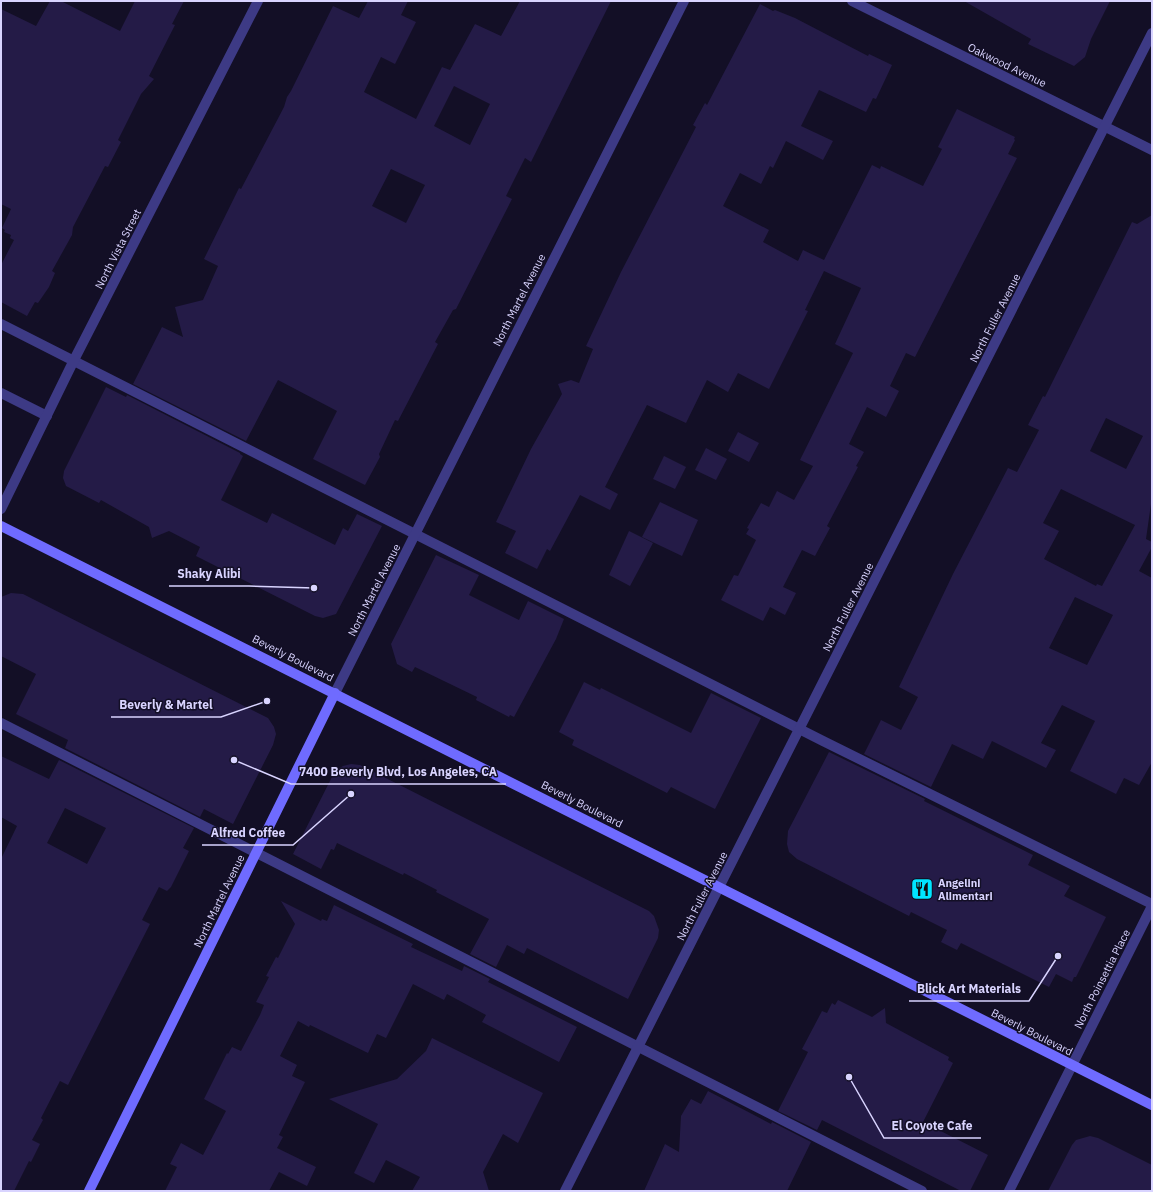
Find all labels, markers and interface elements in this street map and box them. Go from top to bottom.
street label: Oakwood Avenue [965,40,1049,90]
street label: North Vista Street [92,207,144,291]
street label: North Martel Avenue [490,251,548,349]
street label: North Fuller Avenue [966,271,1024,365]
street label: North Martel Avenue [345,541,403,639]
street label: North Fuller Avenue [819,560,877,654]
callout: Shaky Alibi [169,562,249,586]
text: Shaky Alibi [177,566,241,581]
street label: Beverly Boulevard [250,631,336,685]
callout: Beverly & Martel [111,693,221,717]
text: Beverly & Martel [119,697,213,712]
callout: 7400 Beverly Blvd, Los Angeles, CA [291,760,506,784]
text: 7400 Beverly Blvd, Los Angeles, CA [299,764,497,779]
street label: Beverly Boulevard [539,777,625,831]
callout: Alfred Coffee [202,821,293,845]
text: Alfred Coffee [211,825,286,840]
street label: North Fuller Avenue [673,849,731,943]
street label: North Martel Avenue [190,852,248,950]
restaurant icon: Angelini Alimentari [909,876,935,902]
place label: Angelini Alimentari [938,876,993,903]
street label: North Poinsettia Place [1071,927,1133,1031]
callout: Blick Art Materials [909,977,1029,1001]
text: Blick Art Materials [917,981,1021,996]
street label: Beverly Boulevard [989,1005,1075,1059]
callout: El Coyote Cafe [884,1114,981,1138]
text: El Coyote Cafe [891,1118,973,1133]

